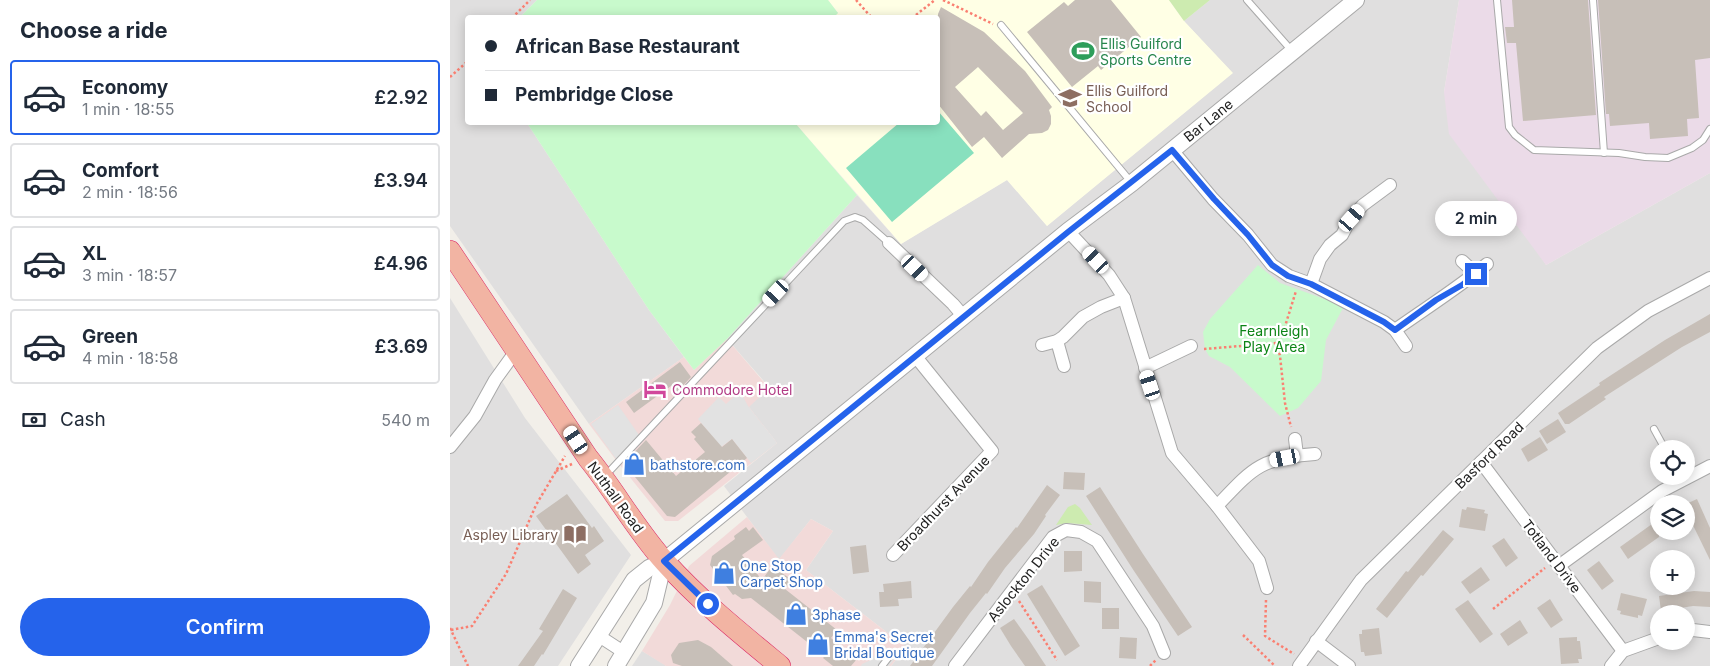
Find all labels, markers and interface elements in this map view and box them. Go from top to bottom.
text: Choose a ride [20,17,168,43]
text: African Base Restaurant [515,35,740,58]
place label: Ellis Guilford Sports Centre [1100,35,1192,68]
sports icon: Ellis Guilford Sports Centre [1070,38,1096,64]
icon: car [22,75,67,120]
text: Economy [82,76,168,99]
place label: Ellis Guilford School [1086,82,1168,115]
text: Pembridge Close [515,83,673,106]
school or university icon: Ellis Guilford School [1057,85,1083,111]
text: £2.92 [374,86,428,109]
street label: Bar Lane [1180,95,1236,145]
text: 1 min · 18:55 [82,99,174,119]
icon: car [22,158,67,203]
text: Comfort [82,159,159,182]
text: £3.94 [374,169,428,192]
text: 2 min · 18:56 [82,182,178,202]
car [1336,202,1367,234]
callout: 2 min [1435,202,1517,236]
text: 2 min [1455,208,1497,228]
icon: car [22,241,67,286]
text: XL [82,242,107,265]
car [1080,244,1111,276]
text: £4.96 [374,252,428,275]
car [899,252,931,284]
route end [1465,263,1487,285]
text: 3 min · 18:57 [82,265,177,285]
car [760,277,791,309]
park label: Fearnleigh Play Area [1239,322,1309,355]
icon: car [22,324,67,369]
text: Green [82,325,138,348]
text: £3.69 [375,335,428,358]
text: 4 min · 18:58 [82,348,178,368]
car [1138,368,1161,402]
hotel icon: Commodore Hotel [642,376,668,402]
place label: Commodore Hotel [672,381,792,398]
icon: cash [20,406,48,434]
text: Cash [60,408,106,431]
text: 540 m [381,410,430,430]
street label: Basford Road [1451,418,1527,492]
car [561,423,590,457]
map controls [1650,440,1695,650]
button: locate [1650,440,1695,485]
car [1268,448,1301,468]
shop icon: bathstore.com [621,451,647,477]
street label: Broadhurst Avenue [893,452,993,554]
place label: bathstore.com [650,456,746,473]
street label: Nuthall Road [584,458,648,536]
button: layers [1650,495,1695,540]
street label: Totland Drive [1519,516,1585,596]
library icon: Aspley Library [562,521,588,547]
place label: Aspley Library [463,526,558,543]
street label: Aslockton Drive [984,533,1062,625]
button: + [1650,550,1695,595]
place label: One Stop Carpet Shop [740,557,823,590]
shop icon: One Stop Carpet Shop [711,560,737,586]
route start [697,593,719,615]
button: Confirm [20,598,430,656]
shop icon: 3phase [783,601,809,627]
button: − [1650,605,1695,650]
place label: 3phase [812,606,861,623]
place label: Emma's Secret Bridal Boutique [834,628,935,661]
shop icon: Emma's Secret Bridal Boutique [805,631,831,657]

